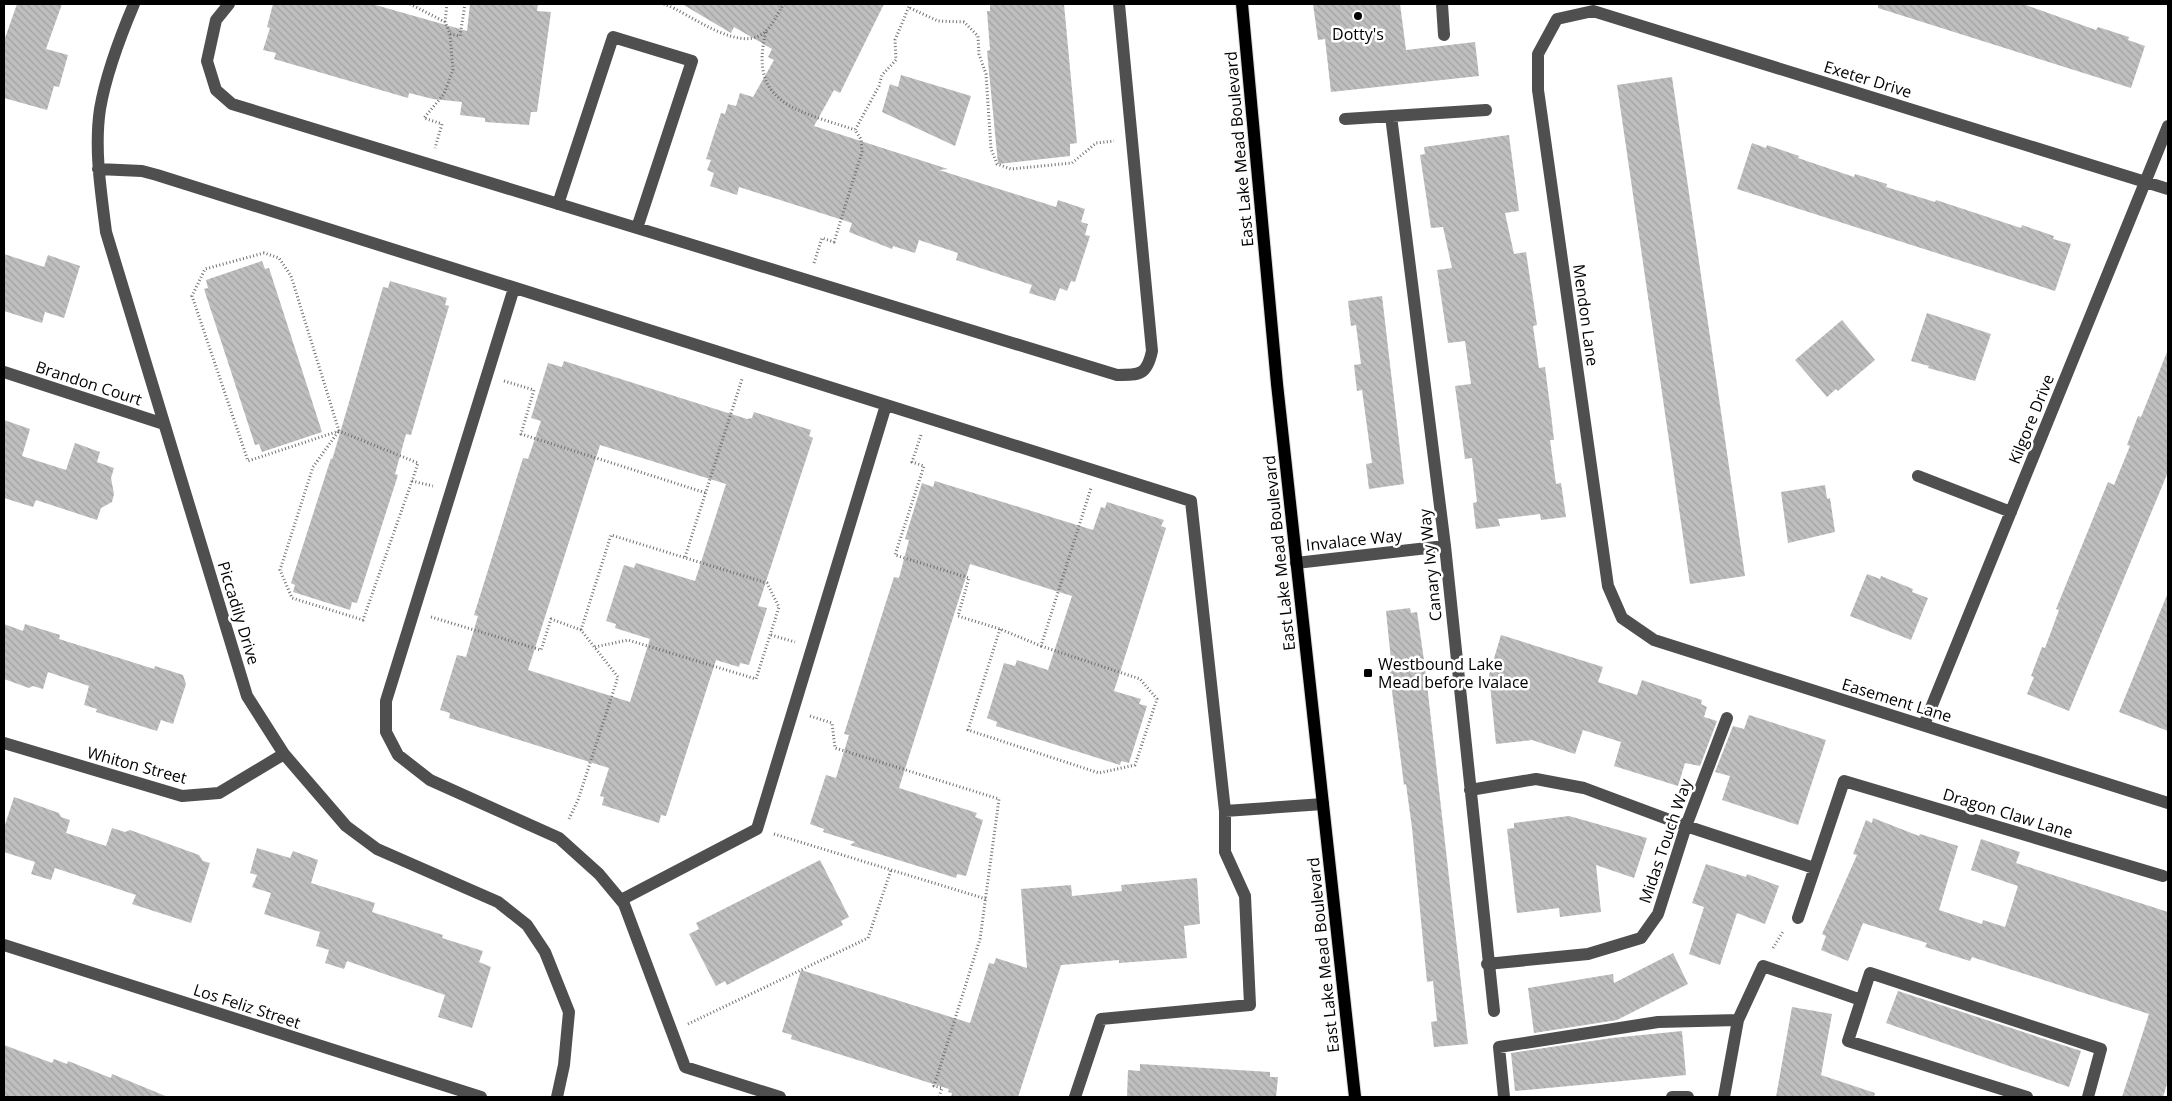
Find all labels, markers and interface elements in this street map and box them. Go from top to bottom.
marker: Dotty's [1352,10,1364,22]
place label: Dotty's [1332,23,1384,45]
street label: East Lake Mead Boulevard [1219,50,1259,248]
street label: Exeter Drive [1821,55,1915,103]
street label: Mendon Lane [1568,263,1604,367]
street label: Brandon Court [33,355,145,411]
street label: Kilgore Drive [2003,371,2059,467]
street label: East Lake Mead Boulevard [1258,454,1300,652]
street label: Canary Ivy Way [1413,507,1447,622]
street label: Invalace Way [1305,524,1404,556]
street label: Piccadily Drive [213,559,265,667]
place label: Westbound Lake Mead before Ivalace [1378,653,1529,693]
marker: Westbound Lake Mead before Ivalace [1362,667,1374,679]
street label: Easement Lane [1839,673,1955,727]
street label: Whiton Street [85,741,190,789]
street label: Midas Touch Way [1633,775,1697,906]
street label: Dragon Claw Lane [1940,783,2076,843]
street label: East Lake Mead Boulevard [1302,856,1344,1054]
street label: Los Feliz Street [191,978,304,1034]

